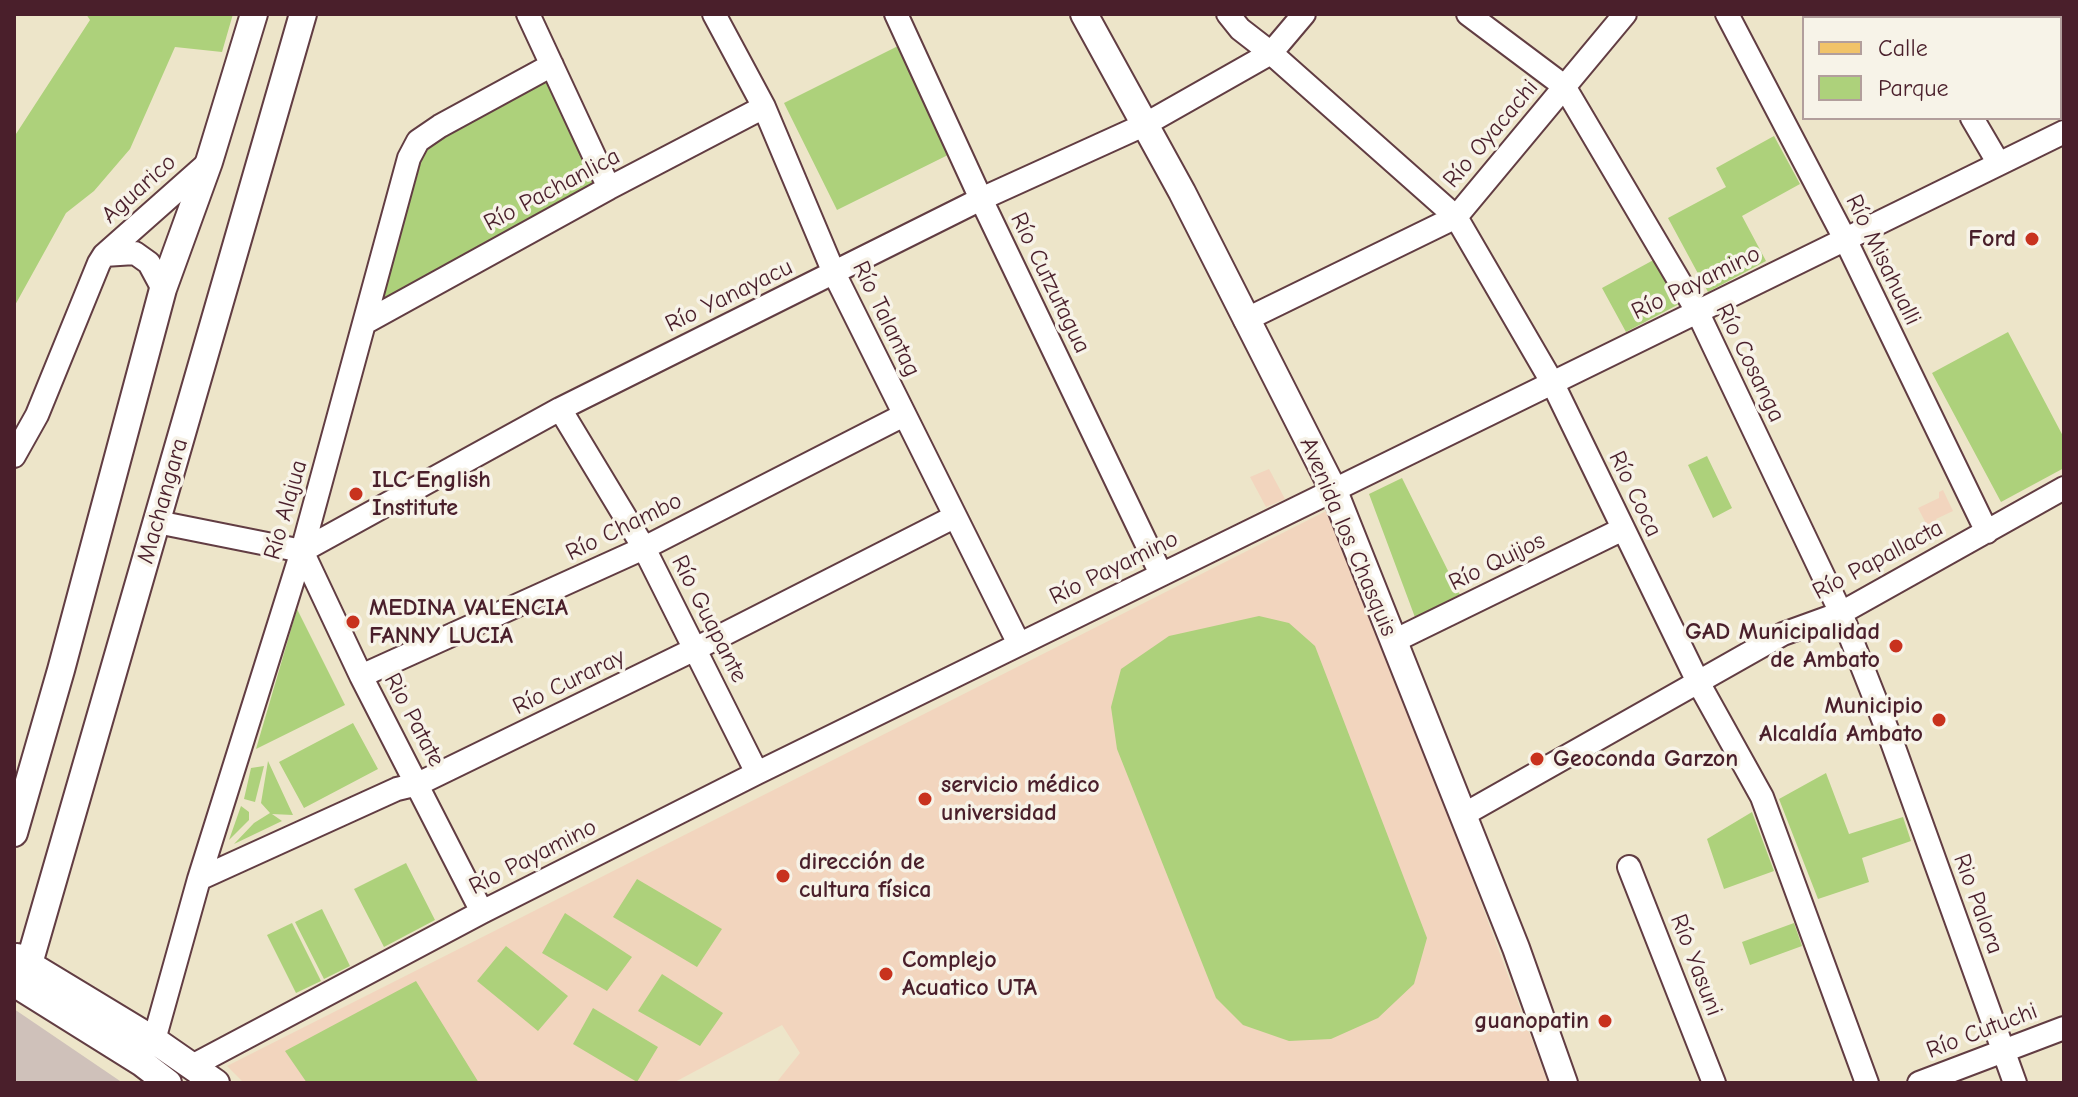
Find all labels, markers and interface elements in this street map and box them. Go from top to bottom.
legend [1802,16,2062,120]
text: Calle [1878,34,1928,62]
street label: Río Oyacachi [1437,74,1545,194]
text: Parque [1878,74,1949,102]
street label: Río Pachanlica [479,142,625,238]
street label: Aguarico [96,148,182,230]
street label: Río Misahualli [1839,190,1927,330]
street label: Río Cutzutagua [1004,208,1096,358]
place label: Ford [1968,225,2016,253]
marker: Ford [2023,230,2041,248]
street label: Río Payamino [1627,240,1765,326]
street label: Río Yanayacu [661,253,797,339]
street label: Río Talantag [846,256,926,382]
street label: Río Cosanga [1709,299,1791,427]
street label: Avenida los Chasquis [1293,433,1403,641]
street label: Machangara [131,435,195,567]
street label: Río Coca [1602,446,1668,542]
street label: Río Alajua [258,457,314,563]
place label: ILC English Institute [372,466,491,522]
marker: ILC English Institute [347,485,365,503]
street label: Río Chambo [561,486,687,568]
street label: Río Papallacta [1808,514,1948,606]
street label: Río Payamino [1045,525,1183,611]
street label: Río Quijos [1444,526,1550,598]
street label: Río Guapante [665,551,753,687]
place label: MEDINA VALENCIA FANNY LUCIA [369,594,568,650]
marker: MEDINA VALENCIA FANNY LUCIA [344,613,362,631]
place label: GAD Municipalidad de Ambato [1685,618,1880,674]
marker: GAD Municipalidad de Ambato [1887,637,1905,655]
street label: Río Curaray [508,643,630,721]
street label: Rio Patate [377,668,451,772]
place label: Municipio Alcaldía Ambato [1759,692,1923,748]
marker: Municipio Alcaldía Ambato [1930,711,1948,729]
place label: Geoconda Garzon [1553,745,1738,773]
marker: Geoconda Garzon [1528,750,1546,768]
place label: servicio médico universidad [941,771,1100,827]
marker: servicio médico universidad [916,790,934,808]
street label: Río Payamino [464,813,602,901]
place label: dirección de cultura física [799,848,931,904]
street label: Rio Palora [1947,850,2009,958]
marker: dirección de cultura física [774,867,792,885]
street label: Río Yasuni [1663,910,1729,1020]
place label: Complejo Acuatico UTA [902,946,1037,1002]
marker: Complejo Acuatico UTA [877,965,895,983]
street label: Río Cutuchi [1922,997,2042,1065]
place label: guanopatin [1474,1007,1589,1035]
marker: guanopatin [1596,1012,1614,1030]

